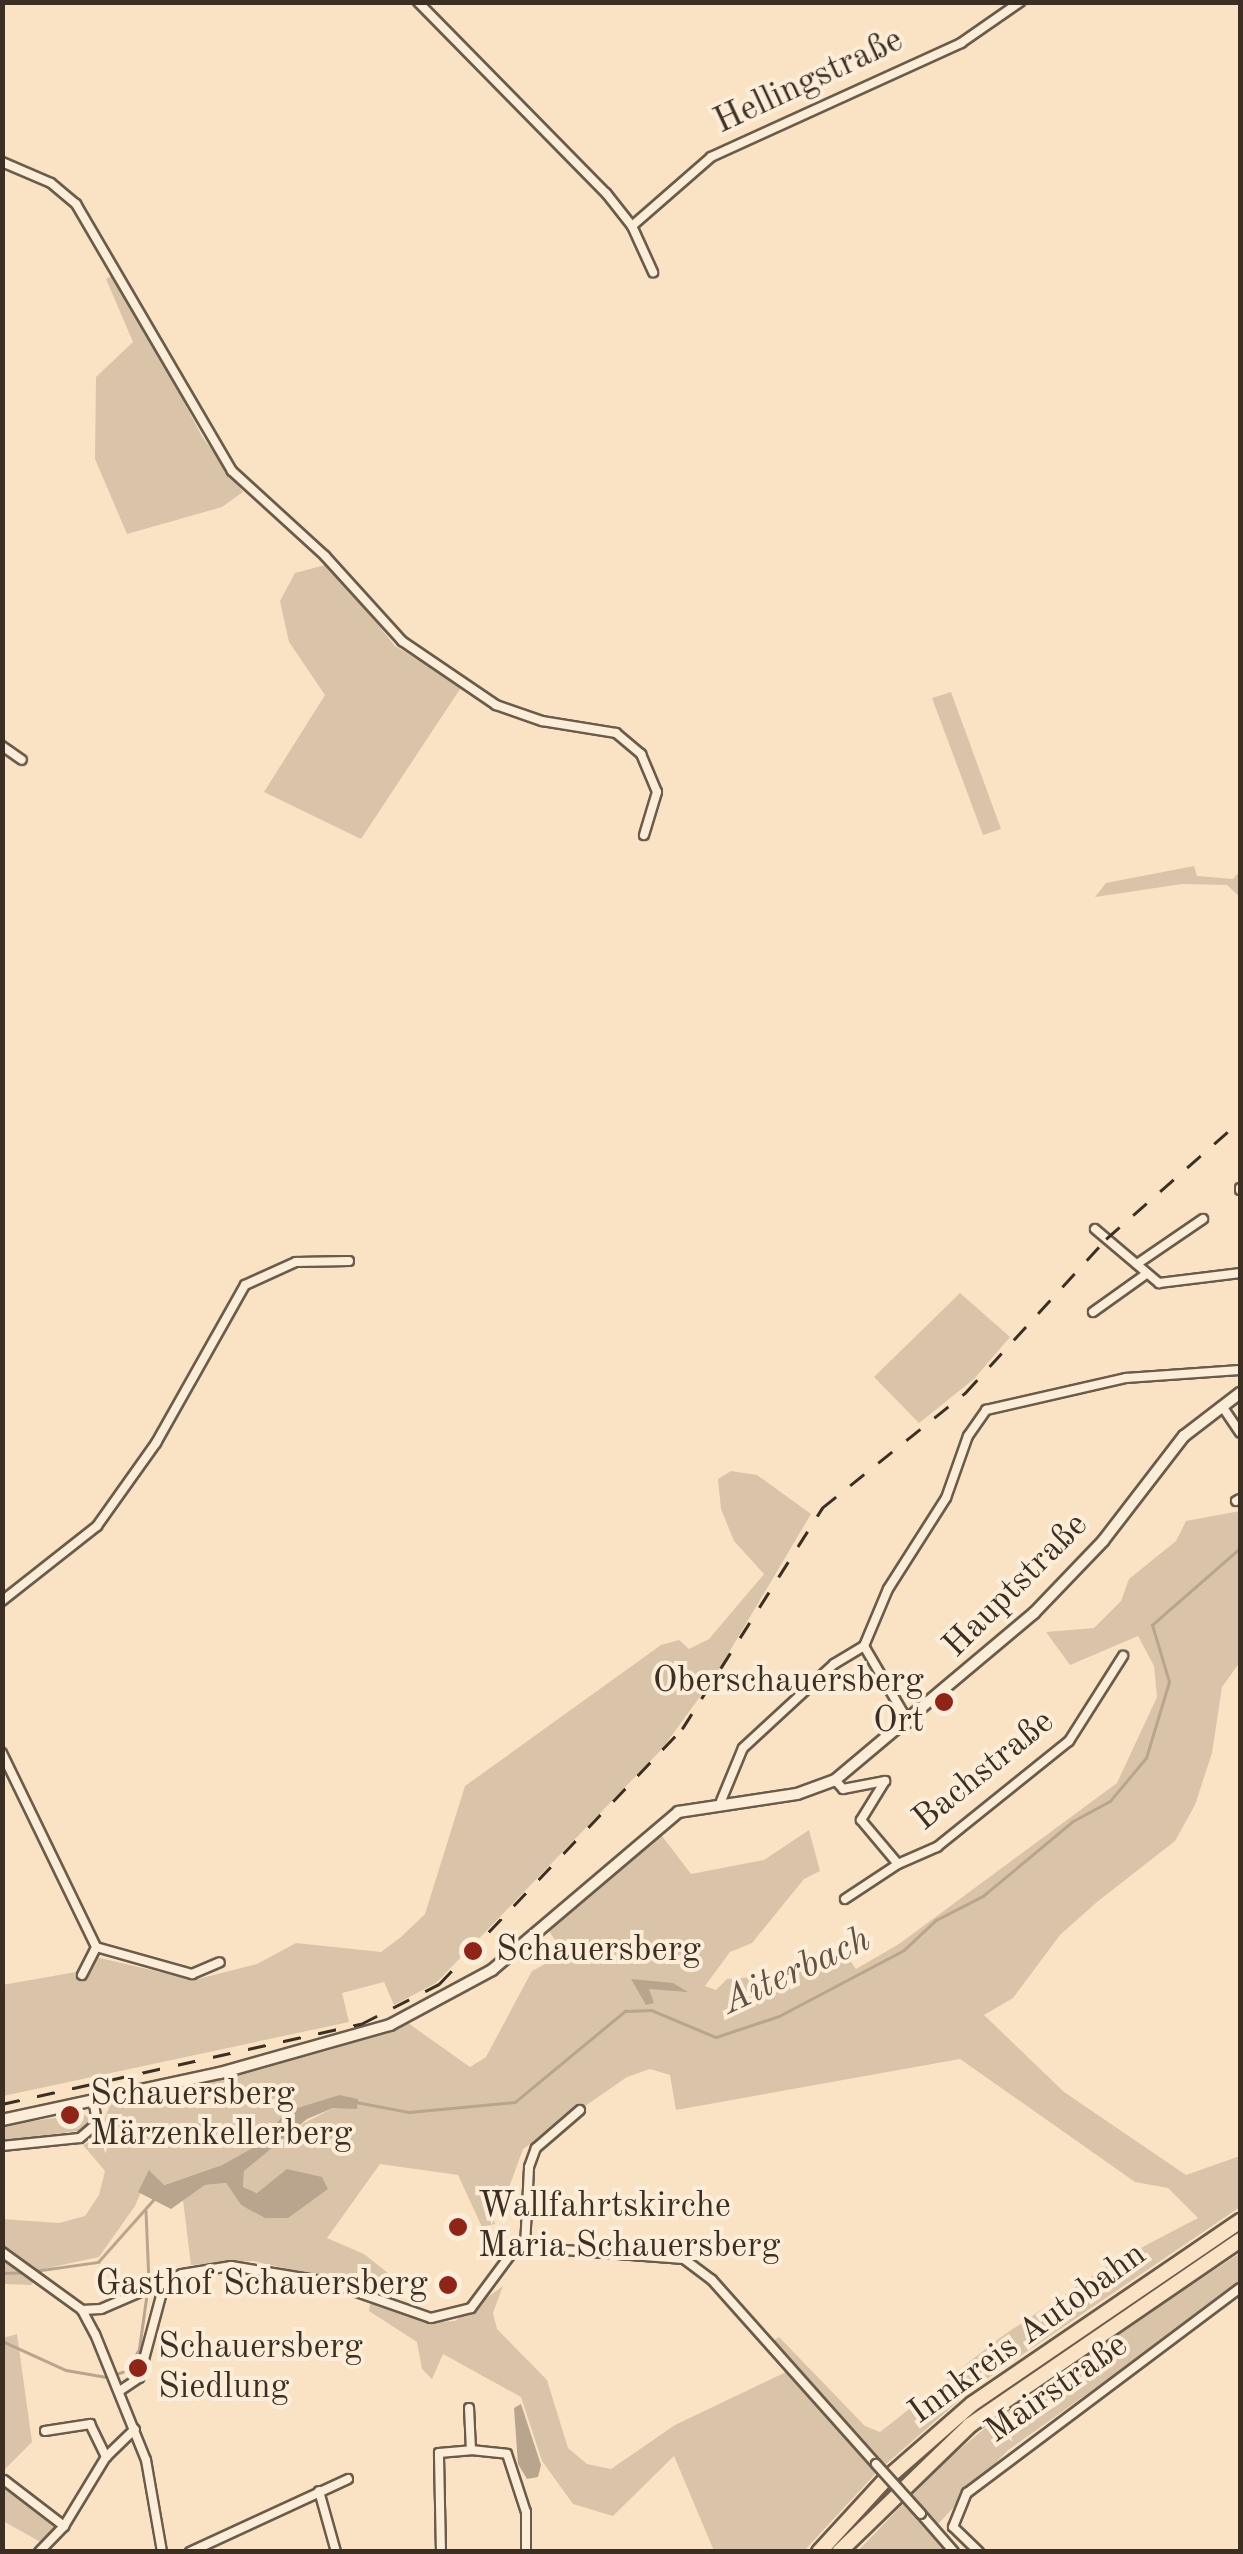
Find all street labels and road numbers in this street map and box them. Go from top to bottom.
street label: Hellingstraße [708,20,910,144]
street label: Hauptstraße [935,1505,1097,1667]
street label: Bachstraße [905,1701,1063,1841]
street label: Innkreis Autobahn [901,2234,1155,2434]
street label: Mairstraße [978,2325,1136,2453]

